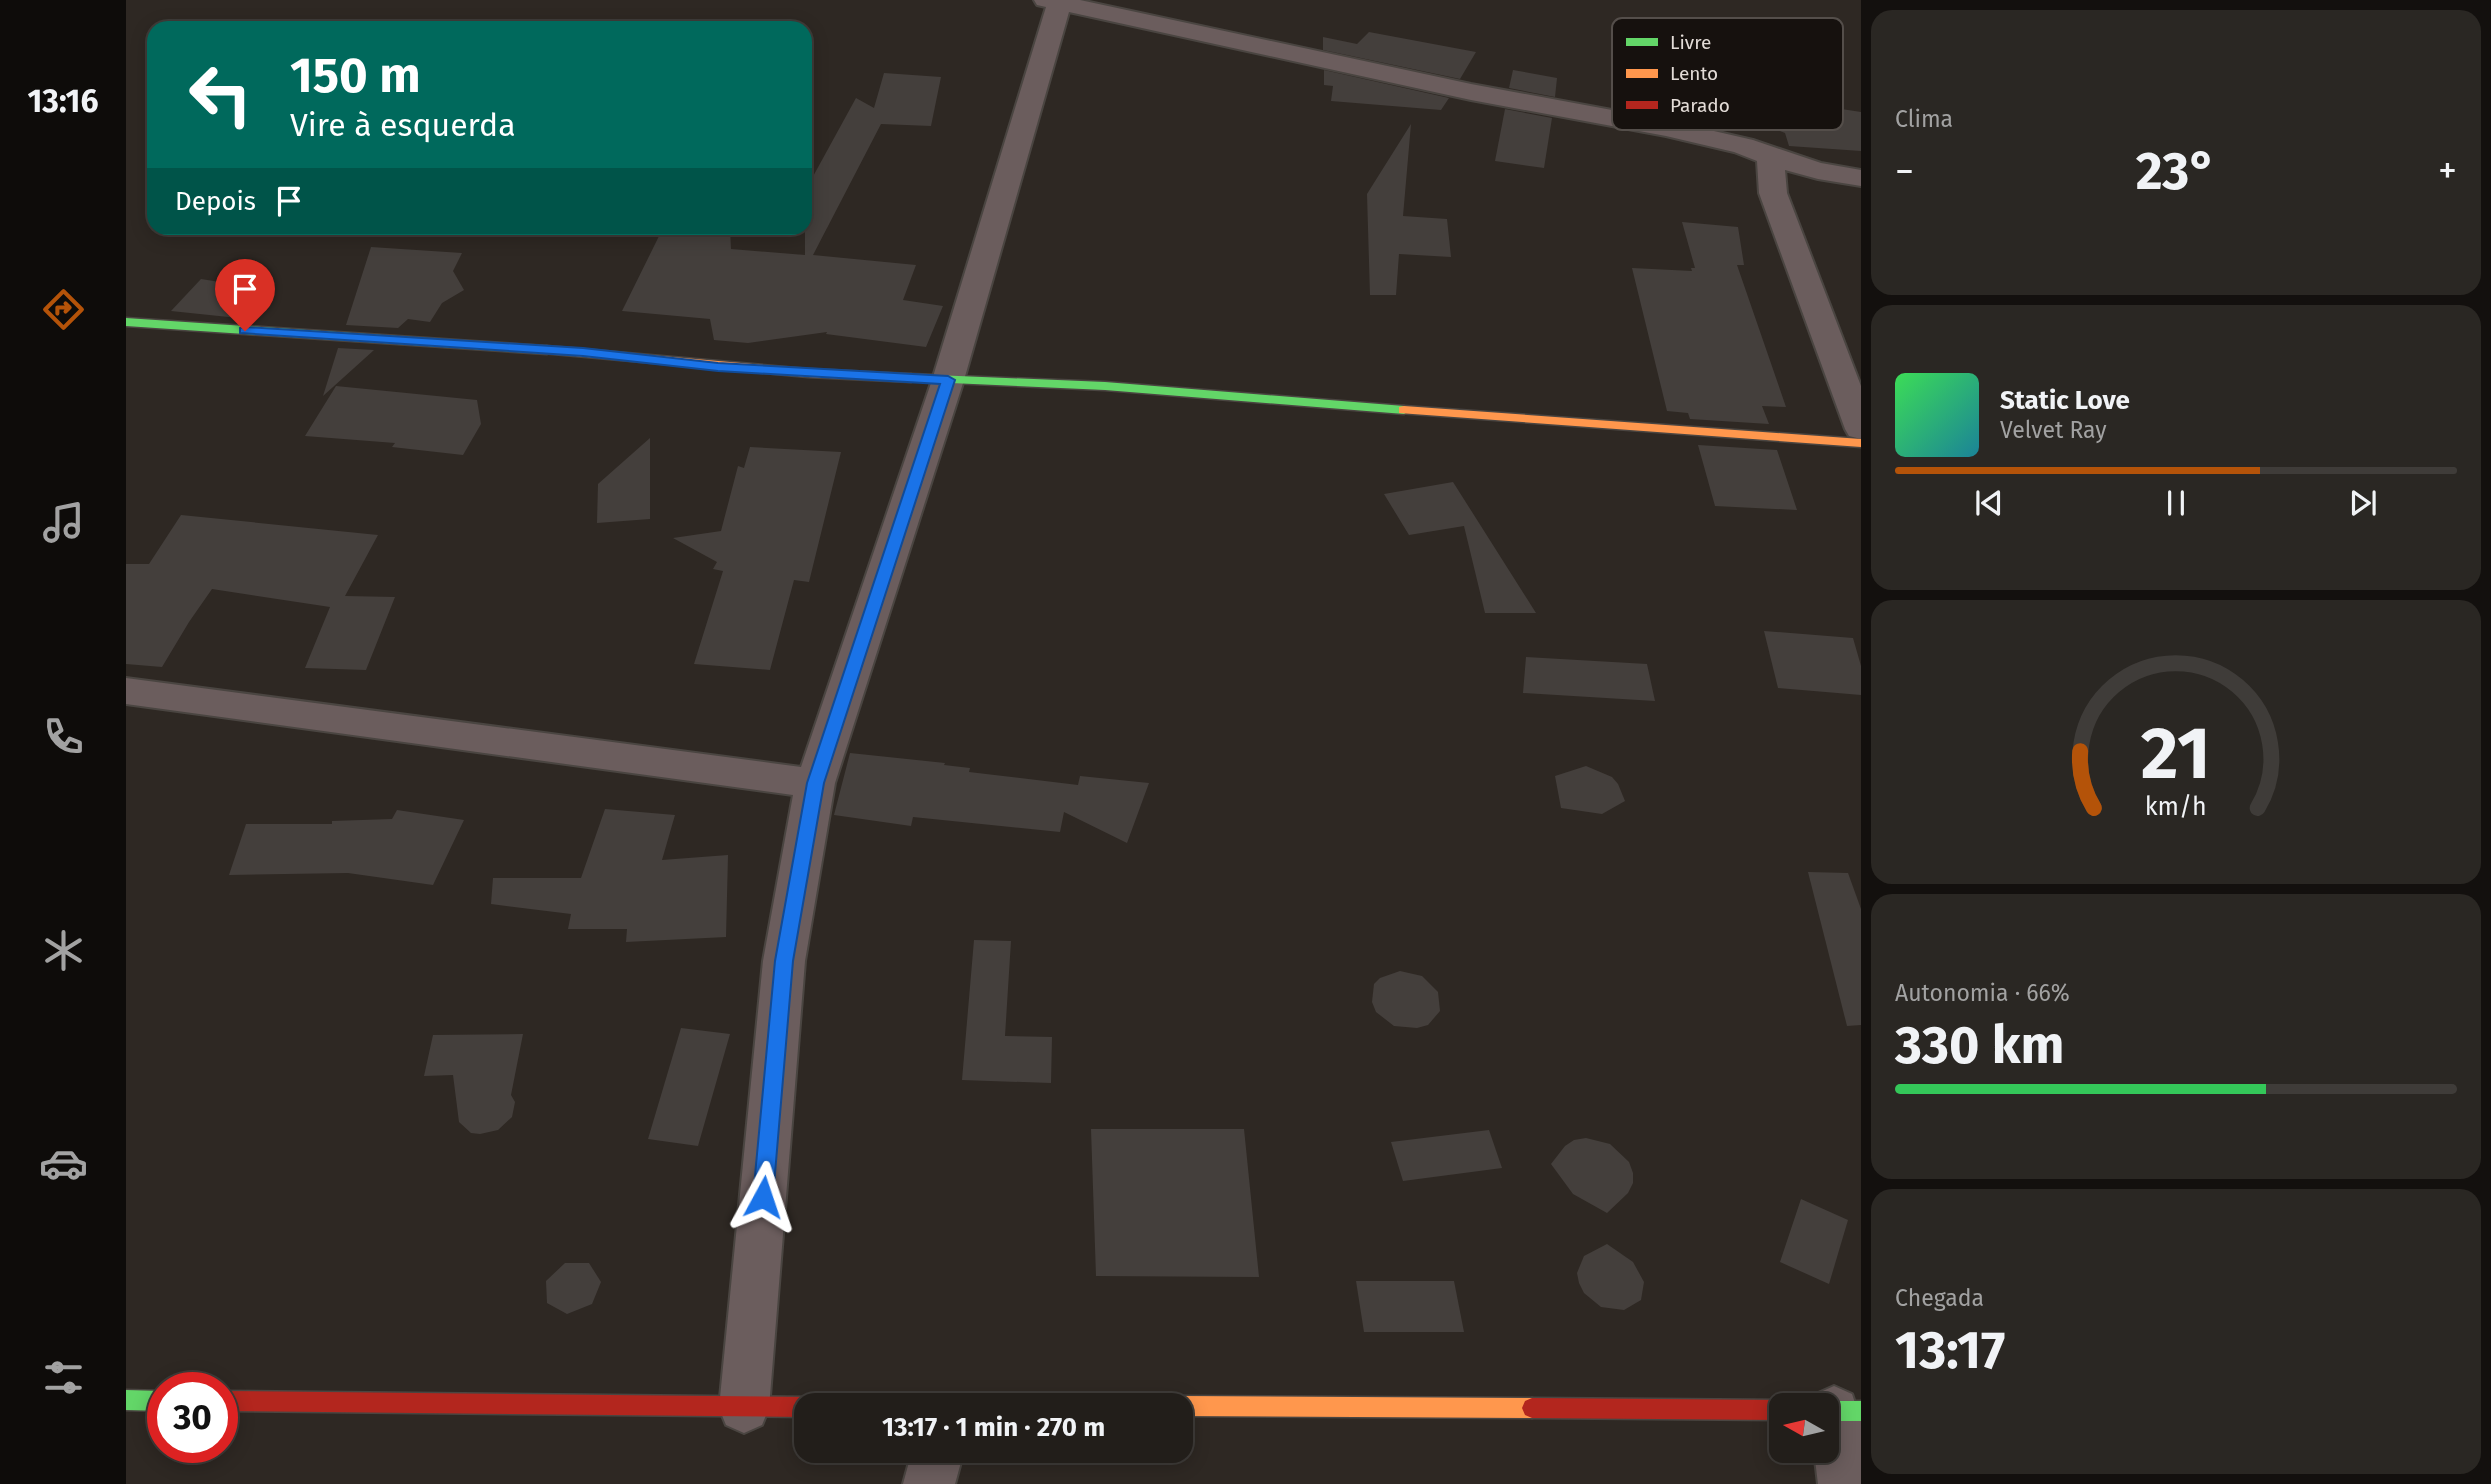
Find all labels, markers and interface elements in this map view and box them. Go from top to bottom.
legend [1612,18,1843,130]
text: Livre [1670,31,1711,54]
text: 150 m [290,46,421,105]
icon: left [175,49,266,140]
text: Lento [1670,62,1718,85]
text: 13:16 [28,82,98,120]
text: Parado [1670,94,1730,117]
text: Clima [1895,105,1953,133]
text: Vire à esquerda [290,106,516,144]
text: 23° [2136,140,2216,203]
text: − [1895,148,1914,194]
text: + [2438,148,2457,194]
icon: arrive [270,182,308,220]
text: Depois [175,186,256,217]
pin [215,259,275,331]
icon: arrive [226,270,264,308]
icon: directions [39,285,88,334]
text: Static Love [2000,385,2130,416]
text: Velvet Ray [2000,416,2107,444]
icon: previous [1970,484,2008,522]
icon: pause [2157,484,2195,522]
icon: next [2344,484,2382,522]
icon: music [39,498,88,547]
text: 21 [2141,710,2211,797]
icon: phone [39,712,88,761]
text: km/h [2145,792,2207,822]
icon: climate [39,926,88,975]
text: Autonomia · 66% [1895,979,2070,1007]
text: 330 km [1895,1014,2064,1077]
icon: car [39,1139,88,1188]
position arrow [726,1160,800,1234]
text: Chegada [1895,1284,1984,1312]
text: 13:17 [1895,1319,2005,1382]
icon: filters [39,1353,88,1402]
speed limit sign: 30 [147,1372,238,1463]
north arrow [1769,1393,1839,1463]
map controls [1769,1393,1839,1463]
text: 13:17 · 1 min · 270 m [882,1412,1105,1443]

